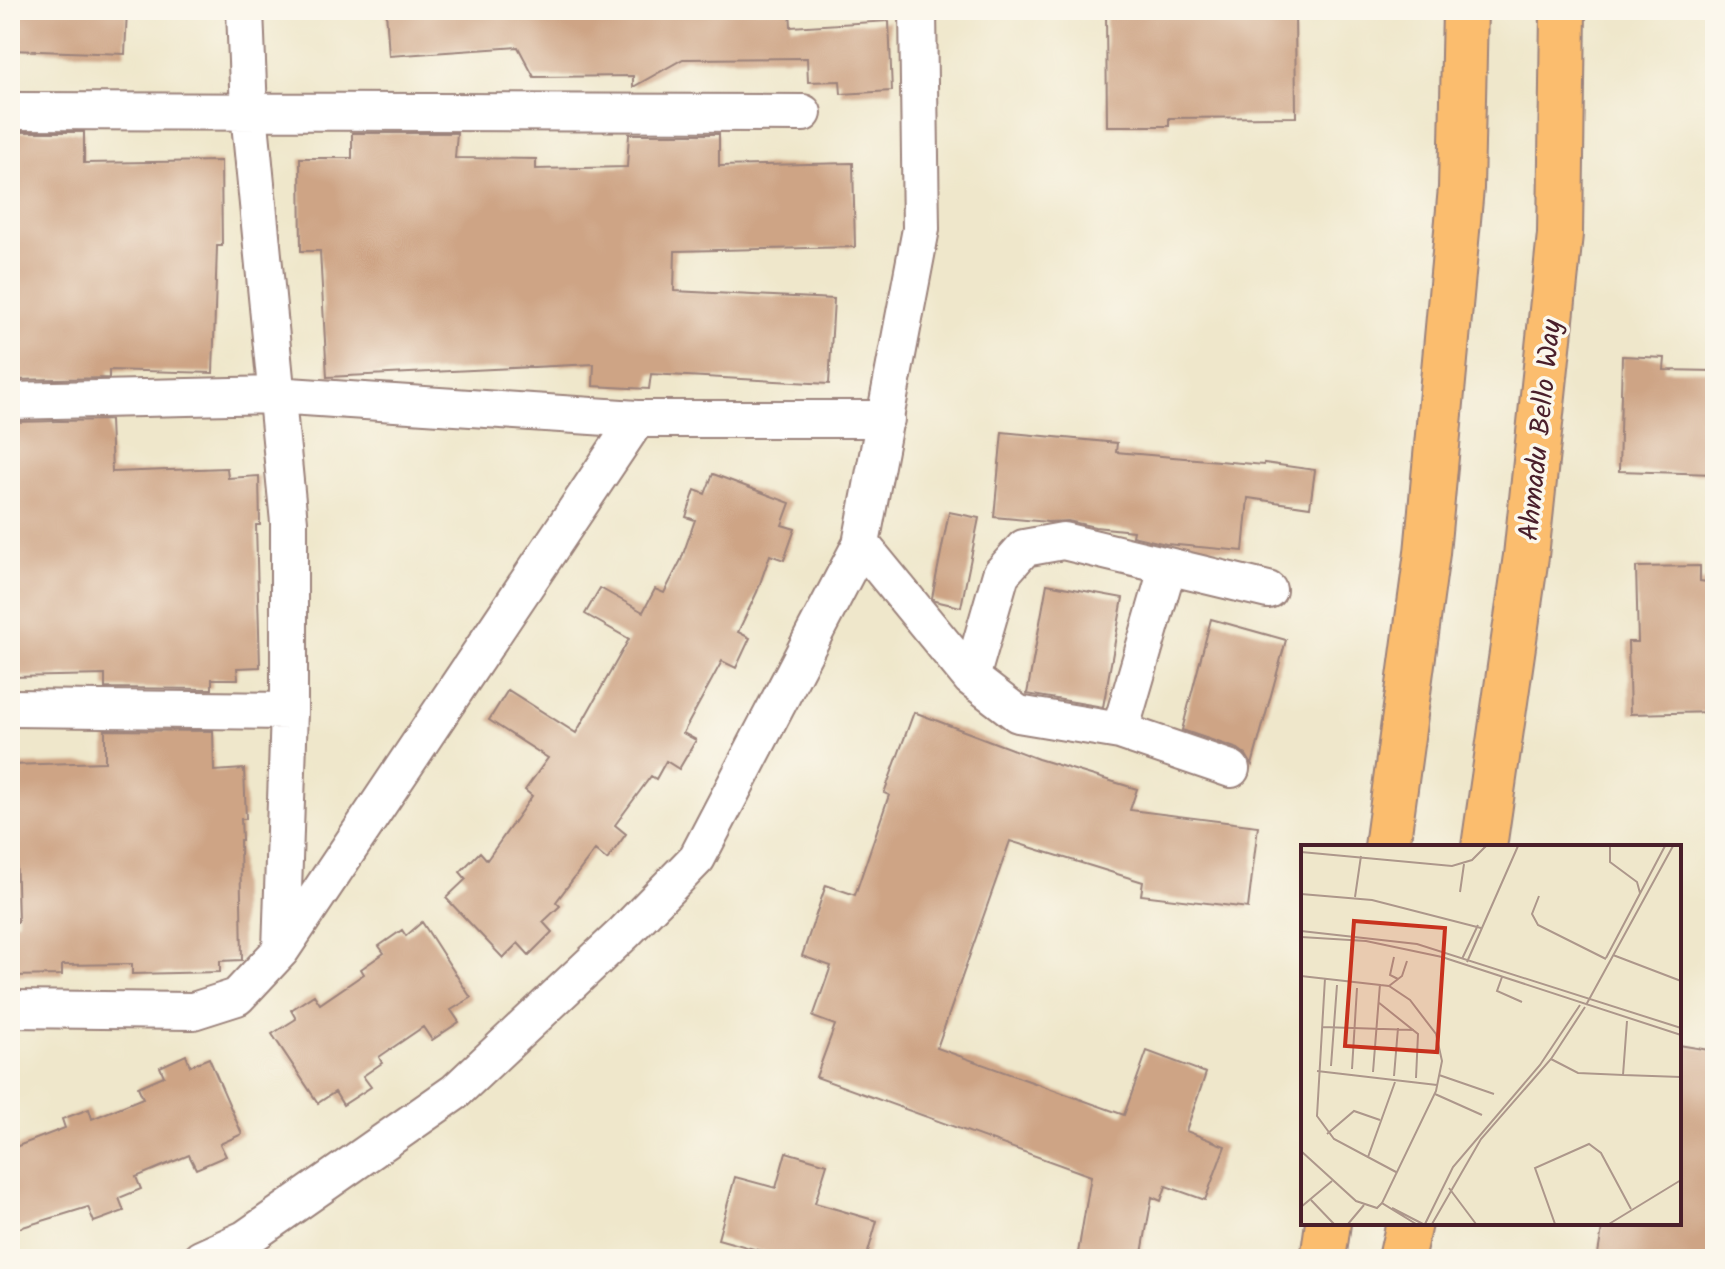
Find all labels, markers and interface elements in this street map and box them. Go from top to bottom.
street label: Ahmadu Bello Way [1507,316,1576,543]
inset map [1301,845,1681,1225]

